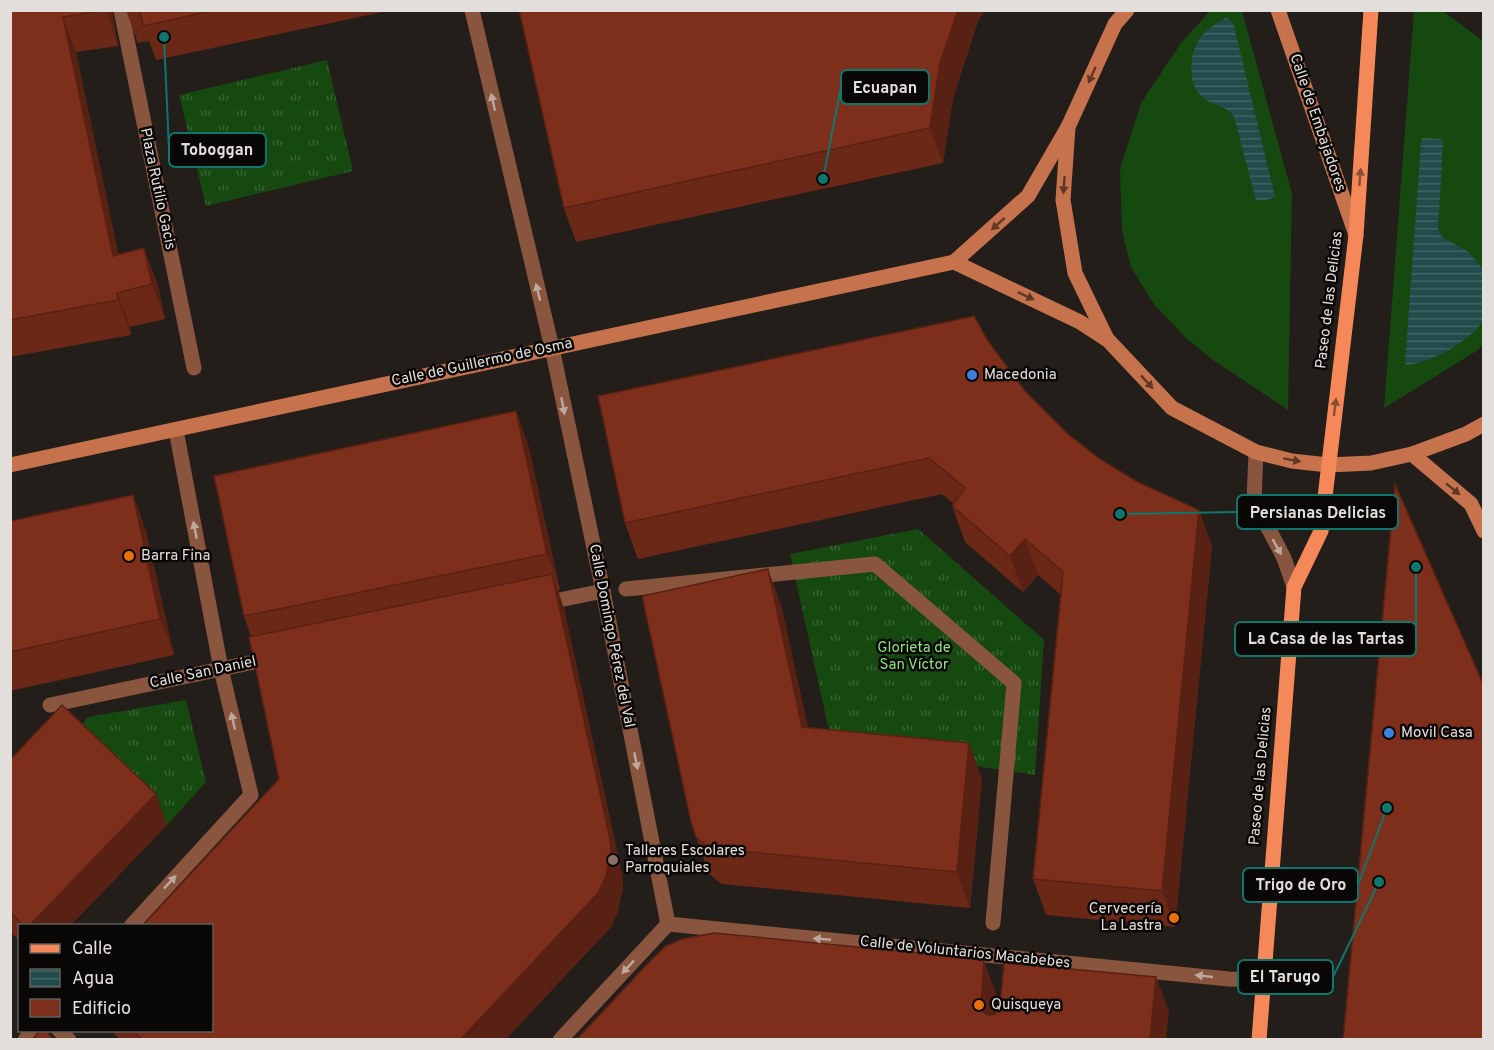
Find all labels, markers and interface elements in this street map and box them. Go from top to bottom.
street label: Calle de Embajadores [1284,51,1350,195]
one-way arrow [1087,67,1096,84]
callout: Ecuapan [841,70,929,104]
text: Ecuapan [853,79,917,99]
one-way arrow [488,92,498,111]
street label: Plaza Rutilio Gacis [135,126,179,252]
callout: Toboggan [169,133,266,167]
text: Toboggan [181,141,253,161]
one-way arrow [1356,167,1365,186]
one-way arrow [1059,176,1069,195]
one-way arrow [990,217,1005,231]
street label: Paseo de las Delicias [1312,230,1348,370]
one-way arrow [533,282,542,300]
one-way arrow [1017,291,1034,300]
street label: Calle de Guillermo de Osma [390,335,574,391]
place label: Macedonia [984,366,1057,385]
marker: Macedonia [965,368,979,382]
one-way arrow [1140,374,1154,389]
one-way arrow [559,396,568,415]
one-way arrow [1331,397,1340,416]
one-way arrow [1283,456,1302,465]
one-way arrow [1445,482,1461,495]
callout: Persianas Delicias [1237,495,1398,529]
text: Persianas Delicias [1250,504,1386,524]
one-way arrow [190,520,199,539]
one-way arrow [1272,539,1283,555]
street label: Calle Domingo Pérez del Val [584,542,638,730]
place label: Barra Fina [141,547,210,566]
marker: Barra Fina [122,549,136,563]
callout: La Casa de las Tartas [1235,622,1416,656]
text: La Casa de las Tartas [1248,630,1404,650]
park label: Glorieta de San Víctor [877,639,951,675]
street label: Calle San Daniel [148,652,258,694]
street label: Paseo de las Delicias [1245,706,1277,846]
one-way arrow [228,711,237,730]
place label: Movil Casa [1401,724,1473,743]
marker: Movil Casa [1382,726,1396,740]
one-way arrow [632,752,641,771]
place label: Talleres Escolares Parroquiales [625,842,745,878]
marker: Talleres Escolares Parroquiales [606,853,620,867]
callout: Trigo de Oro [1243,868,1358,902]
one-way arrow [163,875,177,890]
text: Trigo de Oro [1256,876,1346,896]
place label: Cervecería La Lastra [1089,900,1162,936]
marker: Cervecería La Lastra [1167,911,1181,925]
legend [18,924,213,1032]
street label: Calle de Voluntarios Macabebes [859,933,1071,973]
one-way arrow [813,934,832,944]
text: Calle [72,938,112,961]
one-way arrow [621,959,635,974]
callout: El Tarugo [1238,960,1333,994]
text: Agua [72,968,114,991]
text: El Tarugo [1250,968,1320,988]
one-way arrow [1195,971,1214,981]
place label: Quisqueya [991,996,1061,1015]
text: Edificio [72,998,131,1021]
marker: Quisqueya [972,998,986,1012]

